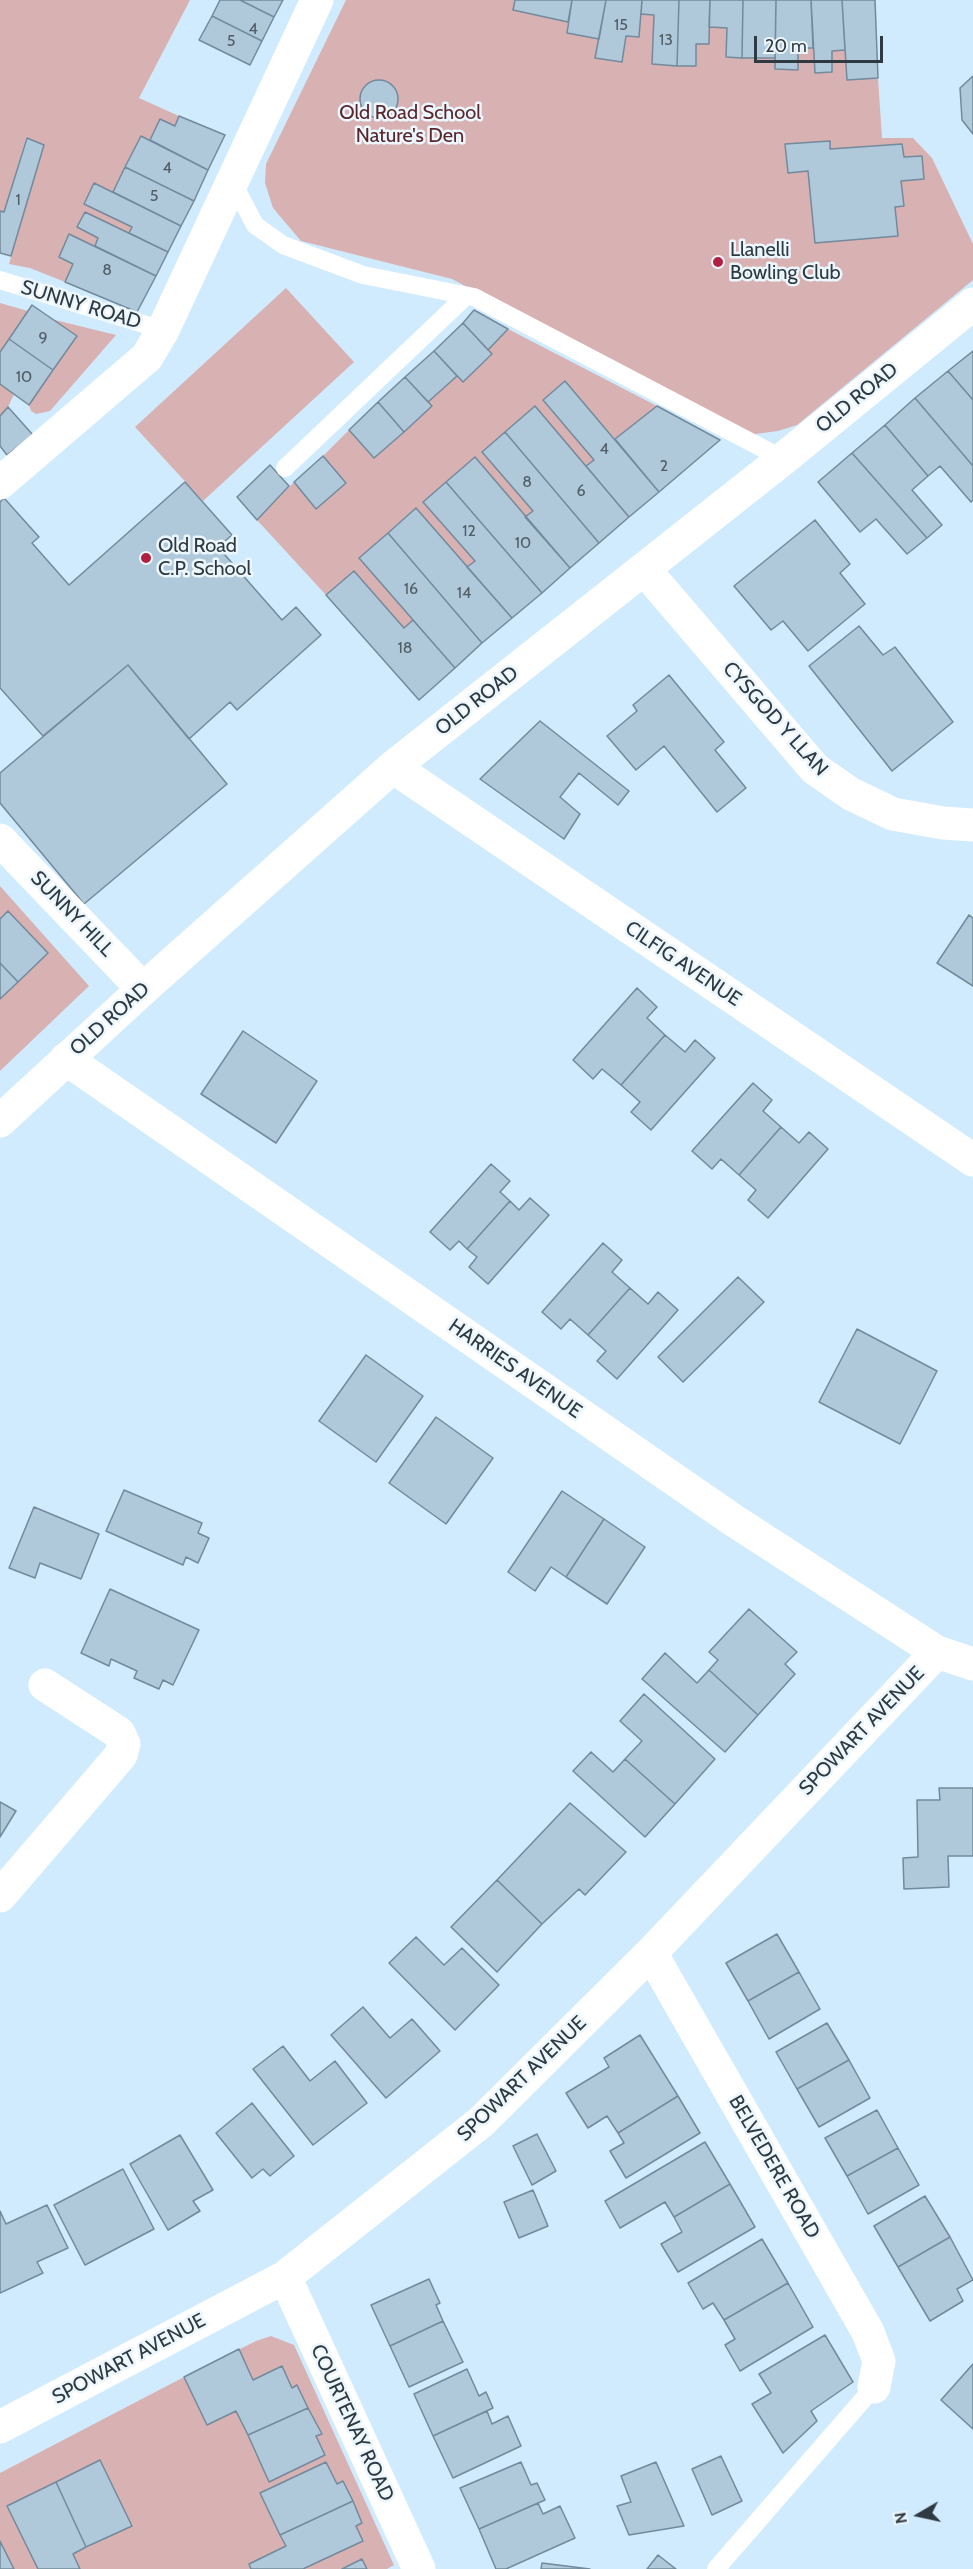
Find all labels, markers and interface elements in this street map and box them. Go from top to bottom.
house number: 15 [614,15,628,35]
house number: 4 [248,19,258,39]
scale bar [757,24,886,62]
house number: 13 [659,30,673,50]
house number: 5 [227,31,235,51]
text: 20 m [765,35,807,57]
park label: Old Road School Nature's Den [339,101,481,148]
house number: 4 [162,158,172,178]
house number: 5 [150,186,158,206]
house number: 1 [15,190,21,210]
place label: Llanelli Bowling Club [730,238,841,285]
marker: Llanelli Bowling Club [711,255,725,269]
house number: 8 [102,260,112,280]
street label: SUNNY ROAD [18,275,144,335]
house number: 9 [38,328,48,348]
street label: OLD ROAD [811,358,903,438]
house number: 10 [16,367,32,387]
house number: 4 [599,439,609,459]
house number: 2 [660,456,668,476]
house number: 8 [522,472,532,492]
house number: 6 [576,481,586,501]
house number: 12 [462,521,476,541]
house number: 10 [515,533,531,553]
place label: Old Road C.P. School [158,534,251,581]
marker: Old Road C.P. School [139,551,153,565]
house number: 16 [404,579,418,599]
house number: 14 [457,583,471,603]
house number: 18 [398,638,412,658]
street label: CYSGOD Y LLAN [717,657,833,781]
street label: OLD ROAD [431,661,523,741]
street label: SUNNY HILL [25,866,119,962]
street label: CILFIG AVENUE [620,916,746,1012]
street label: OLD ROAD [65,977,155,1061]
street label: HARRIES AVENUE [444,1314,586,1424]
street label: SPOWART AVENUE [794,1661,930,1801]
street label: SPOWART AVENUE [452,2011,592,2147]
street label: BELVEDERE ROAD [723,2091,825,2243]
street label: SPOWART AVENUE [48,2308,210,2410]
street label: COURTENAY ROAD [305,2341,399,2505]
north arrow [889,2485,949,2545]
text: N [890,2511,911,2525]

